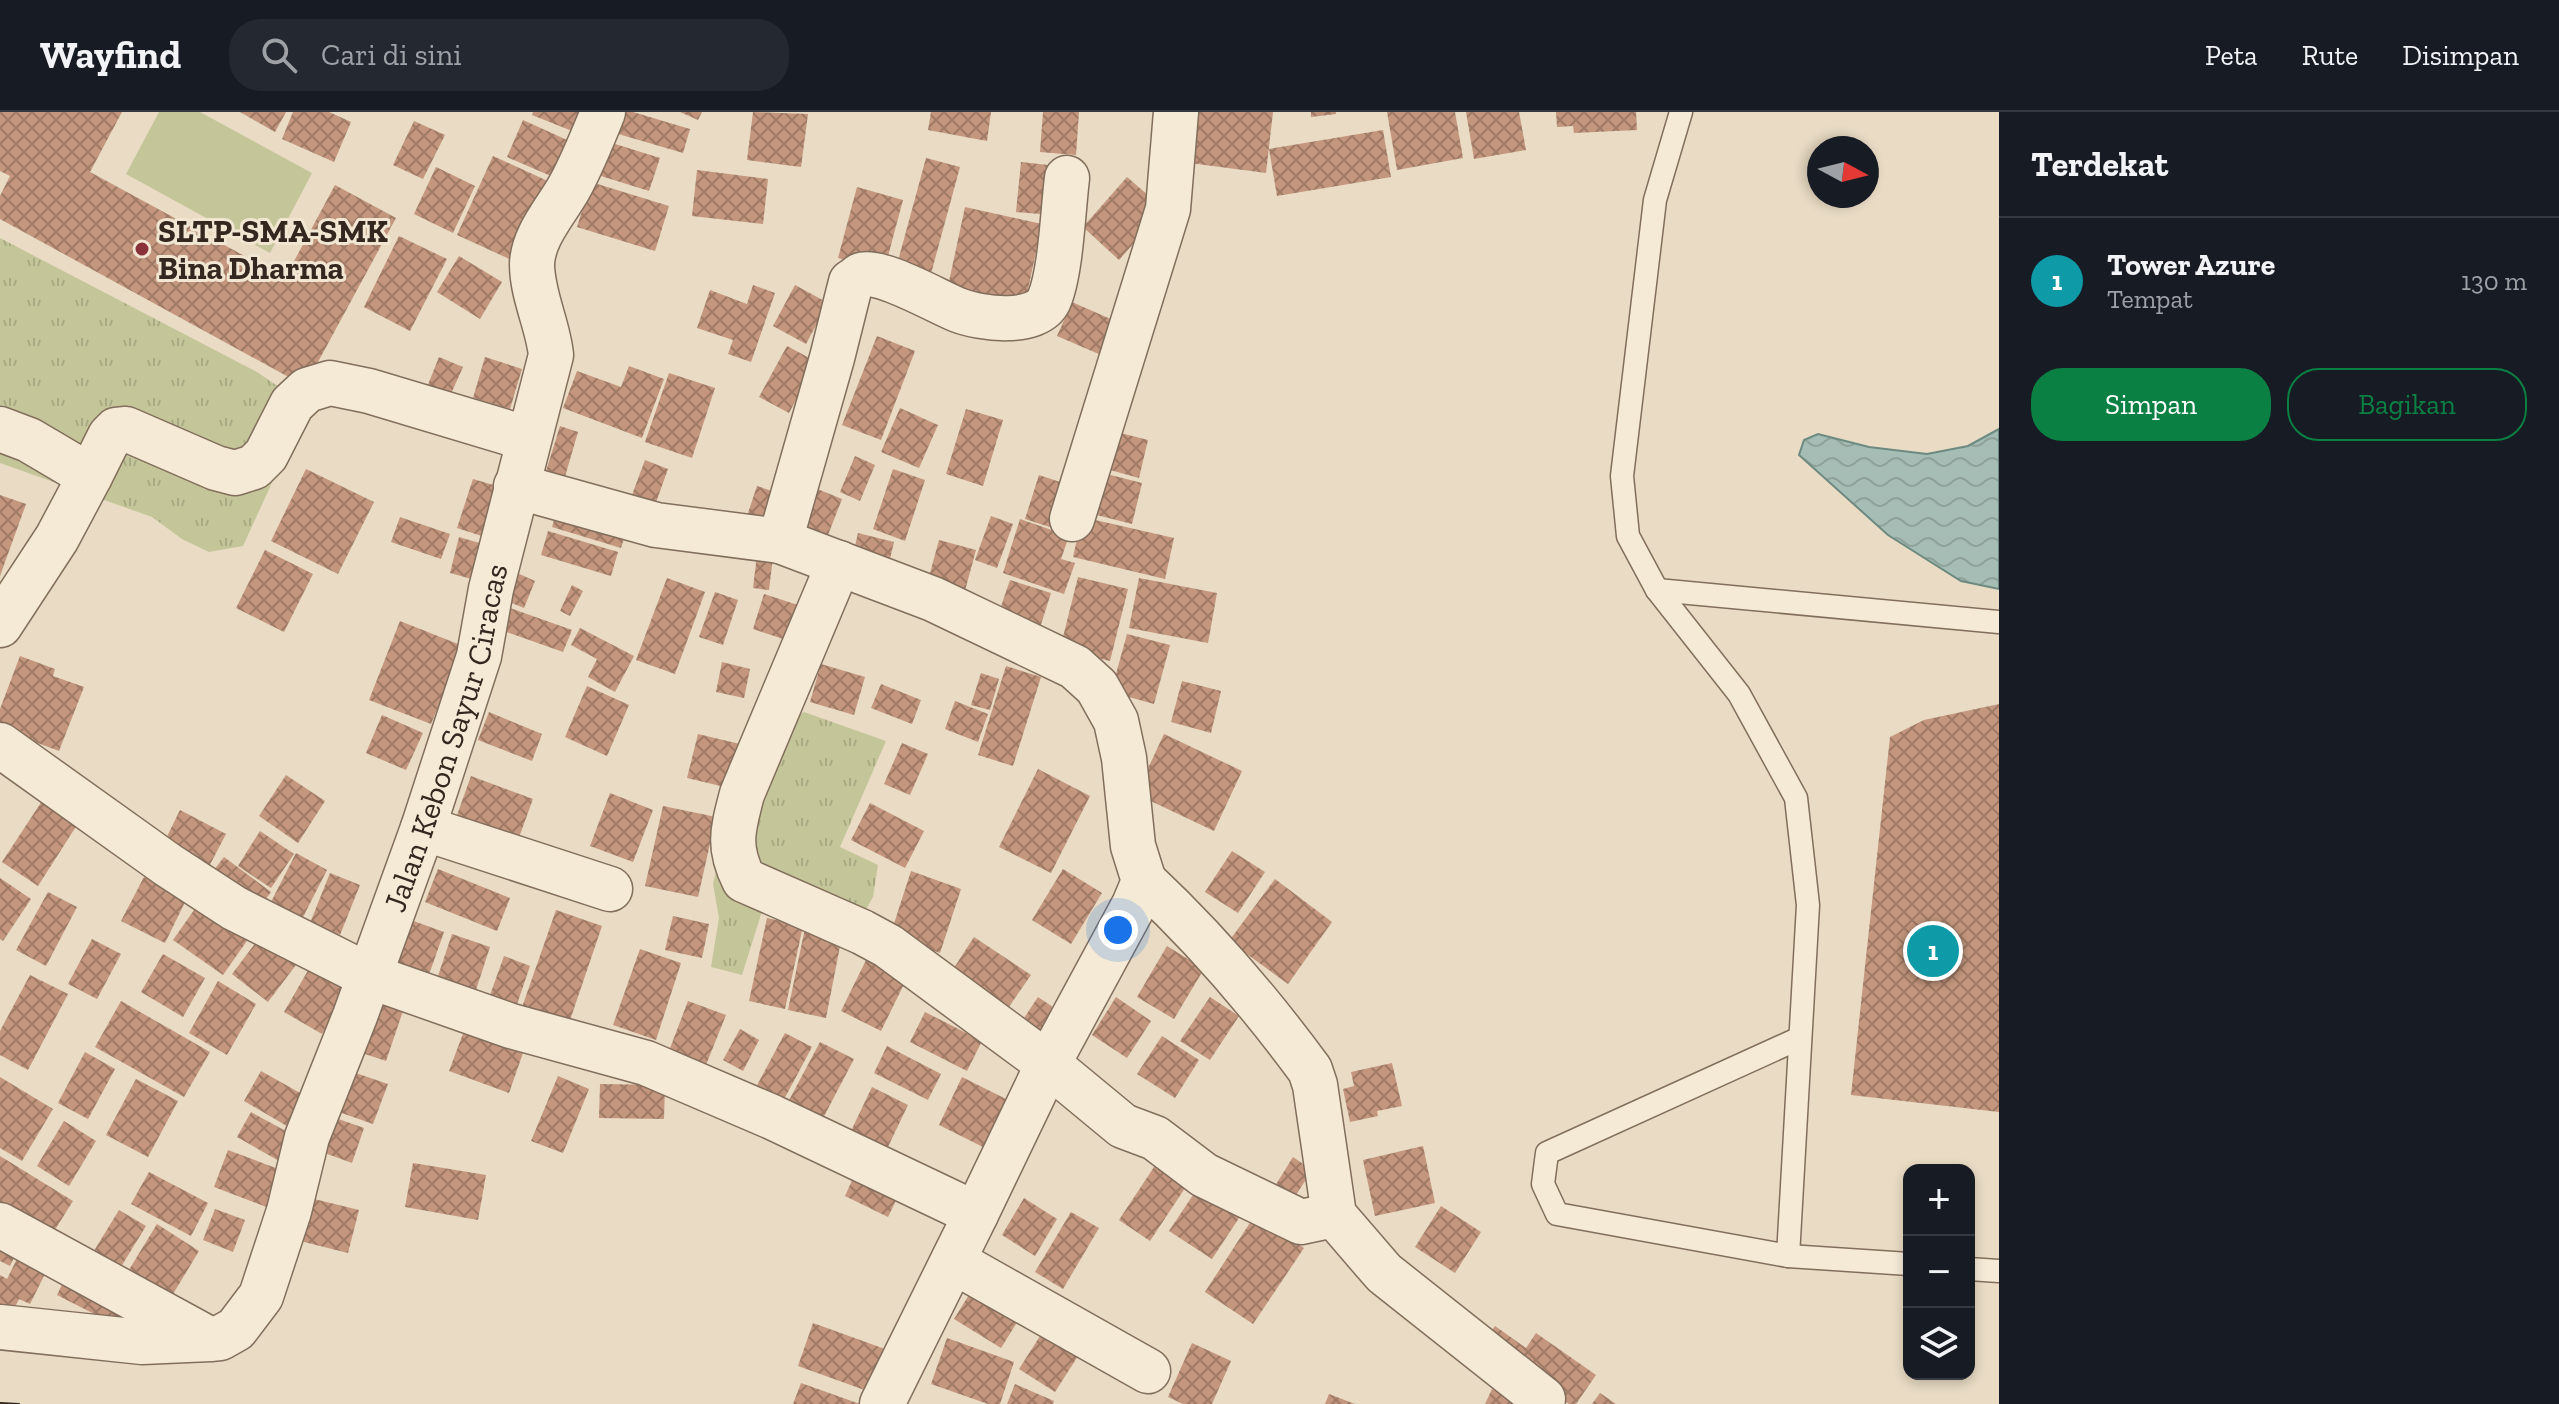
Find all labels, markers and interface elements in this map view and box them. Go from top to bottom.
search box [229,19,789,91]
text: Wayfind [40,32,181,78]
icon: search [257,33,301,77]
text: Cari di sini [321,37,462,73]
text: Peta [2205,39,2258,72]
text: Rute [2302,39,2358,72]
text: Disimpan [2402,39,2519,72]
north arrow [1807,136,1879,208]
text: Terdekat [2031,144,2168,185]
place label: SLTP-SMA-SMK Bina Dharma [158,212,388,287]
marker: SLTP-SMA-SMK Bina Dharma [133,240,151,258]
text: Tower Azure [2107,247,2275,283]
text: 1 [2052,265,2062,297]
text: 130 m [2461,265,2527,297]
text: Tempat [2107,283,2193,315]
button: Simpan [2031,368,2271,441]
button: Bagikan [2287,368,2527,441]
street label: Jalan Kebon Sayur Ciracas [375,559,516,917]
your location [1098,910,1138,950]
pin: 1 [1907,921,1959,981]
map controls [1903,1164,1975,1380]
button: + [1903,1164,1975,1236]
button: − [1903,1236,1975,1308]
button: layers [1903,1308,1975,1380]

